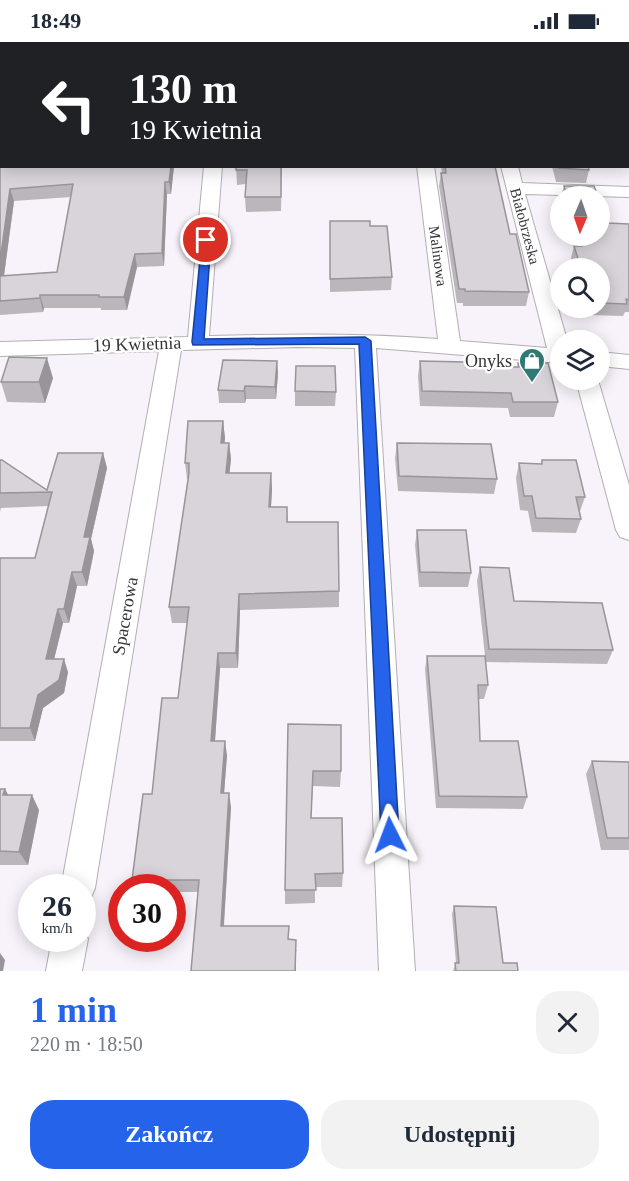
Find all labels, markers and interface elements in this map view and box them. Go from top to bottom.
text: 18:49 [30,8,81,33]
icon: left [30,66,108,144]
text: 130 m [129,66,238,112]
text: 19 Kwietnia [129,115,262,145]
street label: Białobrzeska [507,186,543,266]
north arrow [550,186,610,246]
map controls [550,186,610,390]
pin [180,214,231,265]
icon: arrive [189,223,222,256]
street label: Malinowa [426,225,450,288]
button: search [550,258,610,318]
button: layers [550,330,610,390]
street label: 19 Kwietnia [92,332,182,356]
shop icon: Onyks [517,346,547,384]
place label: Onyks [465,351,512,371]
street label: Spacerowa [108,575,142,657]
position arrow [358,803,422,867]
speed limit sign: 30 [108,874,186,952]
text: 26 [42,889,72,922]
text: km/h [42,920,72,936]
text: 1 min [30,990,117,1030]
button: close [536,991,599,1054]
text: 220 m · 18:50 [30,1033,143,1055]
button: Zakończ [30,1100,309,1169]
button: Udostępnij [321,1100,599,1169]

